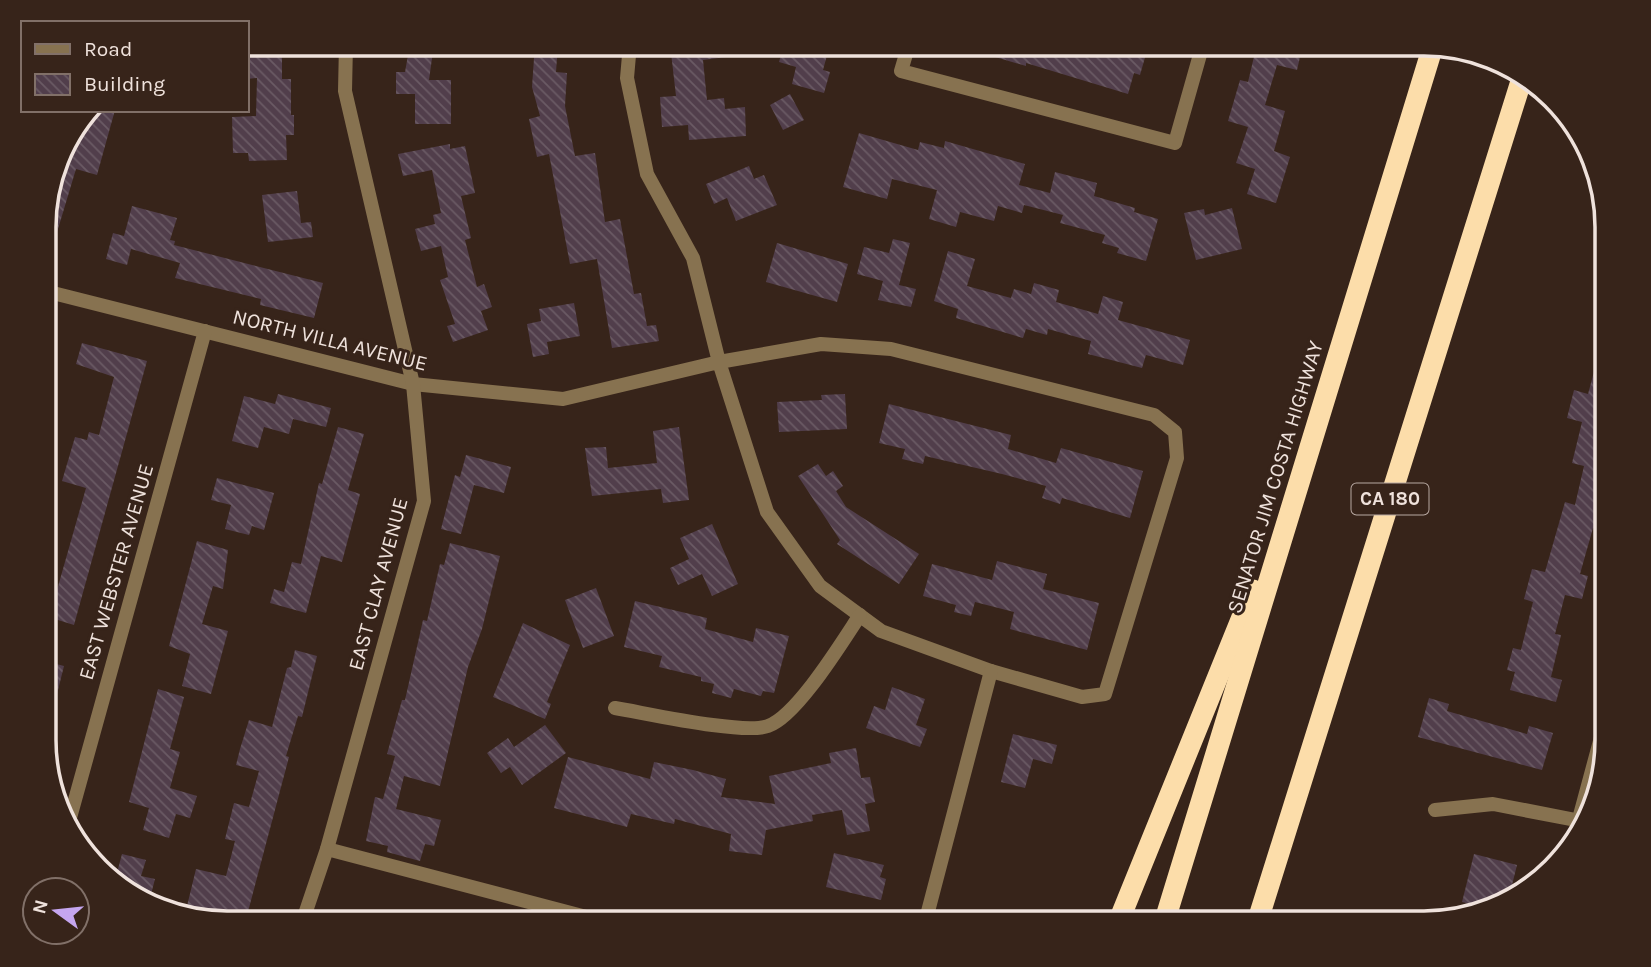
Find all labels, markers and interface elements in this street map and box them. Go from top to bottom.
legend [21,21,248,112]
text: Road [84,37,132,61]
text: Building [84,72,165,96]
street label: NORTH VILLA AVENUE [230,304,430,376]
street label: SENATOR JIM COSTA HIGHWAY [1222,337,1328,616]
street label: EAST WEBSTER AVENUE [74,461,158,683]
road number: CA 180 [1352,484,1428,514]
street label: EAST CLAY AVENUE [343,495,413,673]
north arrow [21,876,91,946]
text: N [28,897,53,916]

